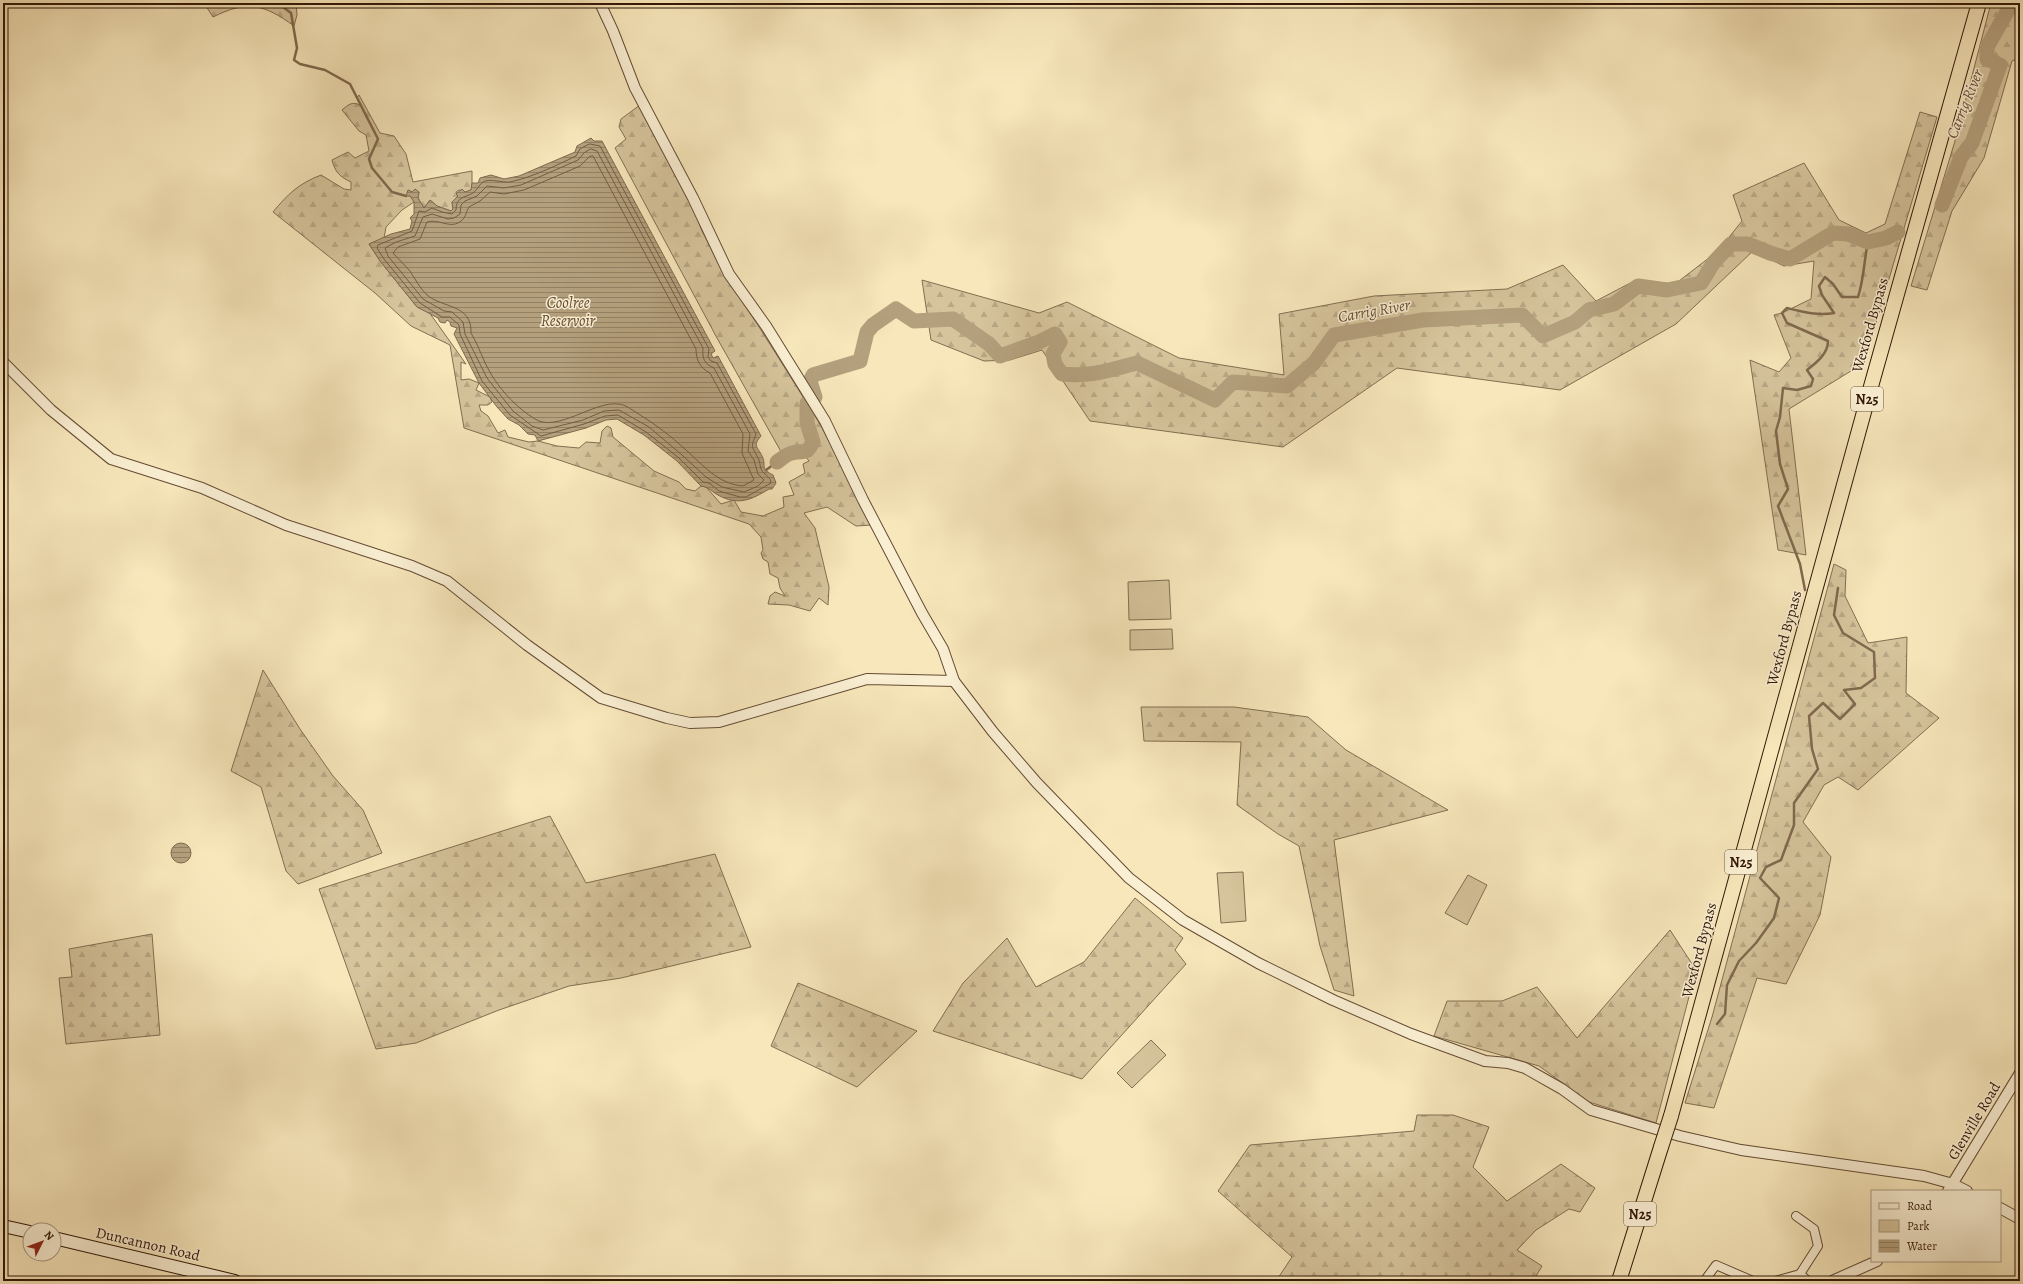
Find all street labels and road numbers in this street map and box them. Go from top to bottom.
street label: Wexford Bypass [1847,275,1893,376]
road number: N25 [1851,387,1883,411]
street label: Wexford Bypass [1761,588,1806,689]
road number: N25 [1725,850,1757,874]
street label: Wexford Bypass [1676,900,1721,1001]
street label: Glenville Road [1943,1078,2006,1164]
road number: N25 [1624,1202,1656,1226]
street label: Duncannon Road [94,1222,203,1266]

